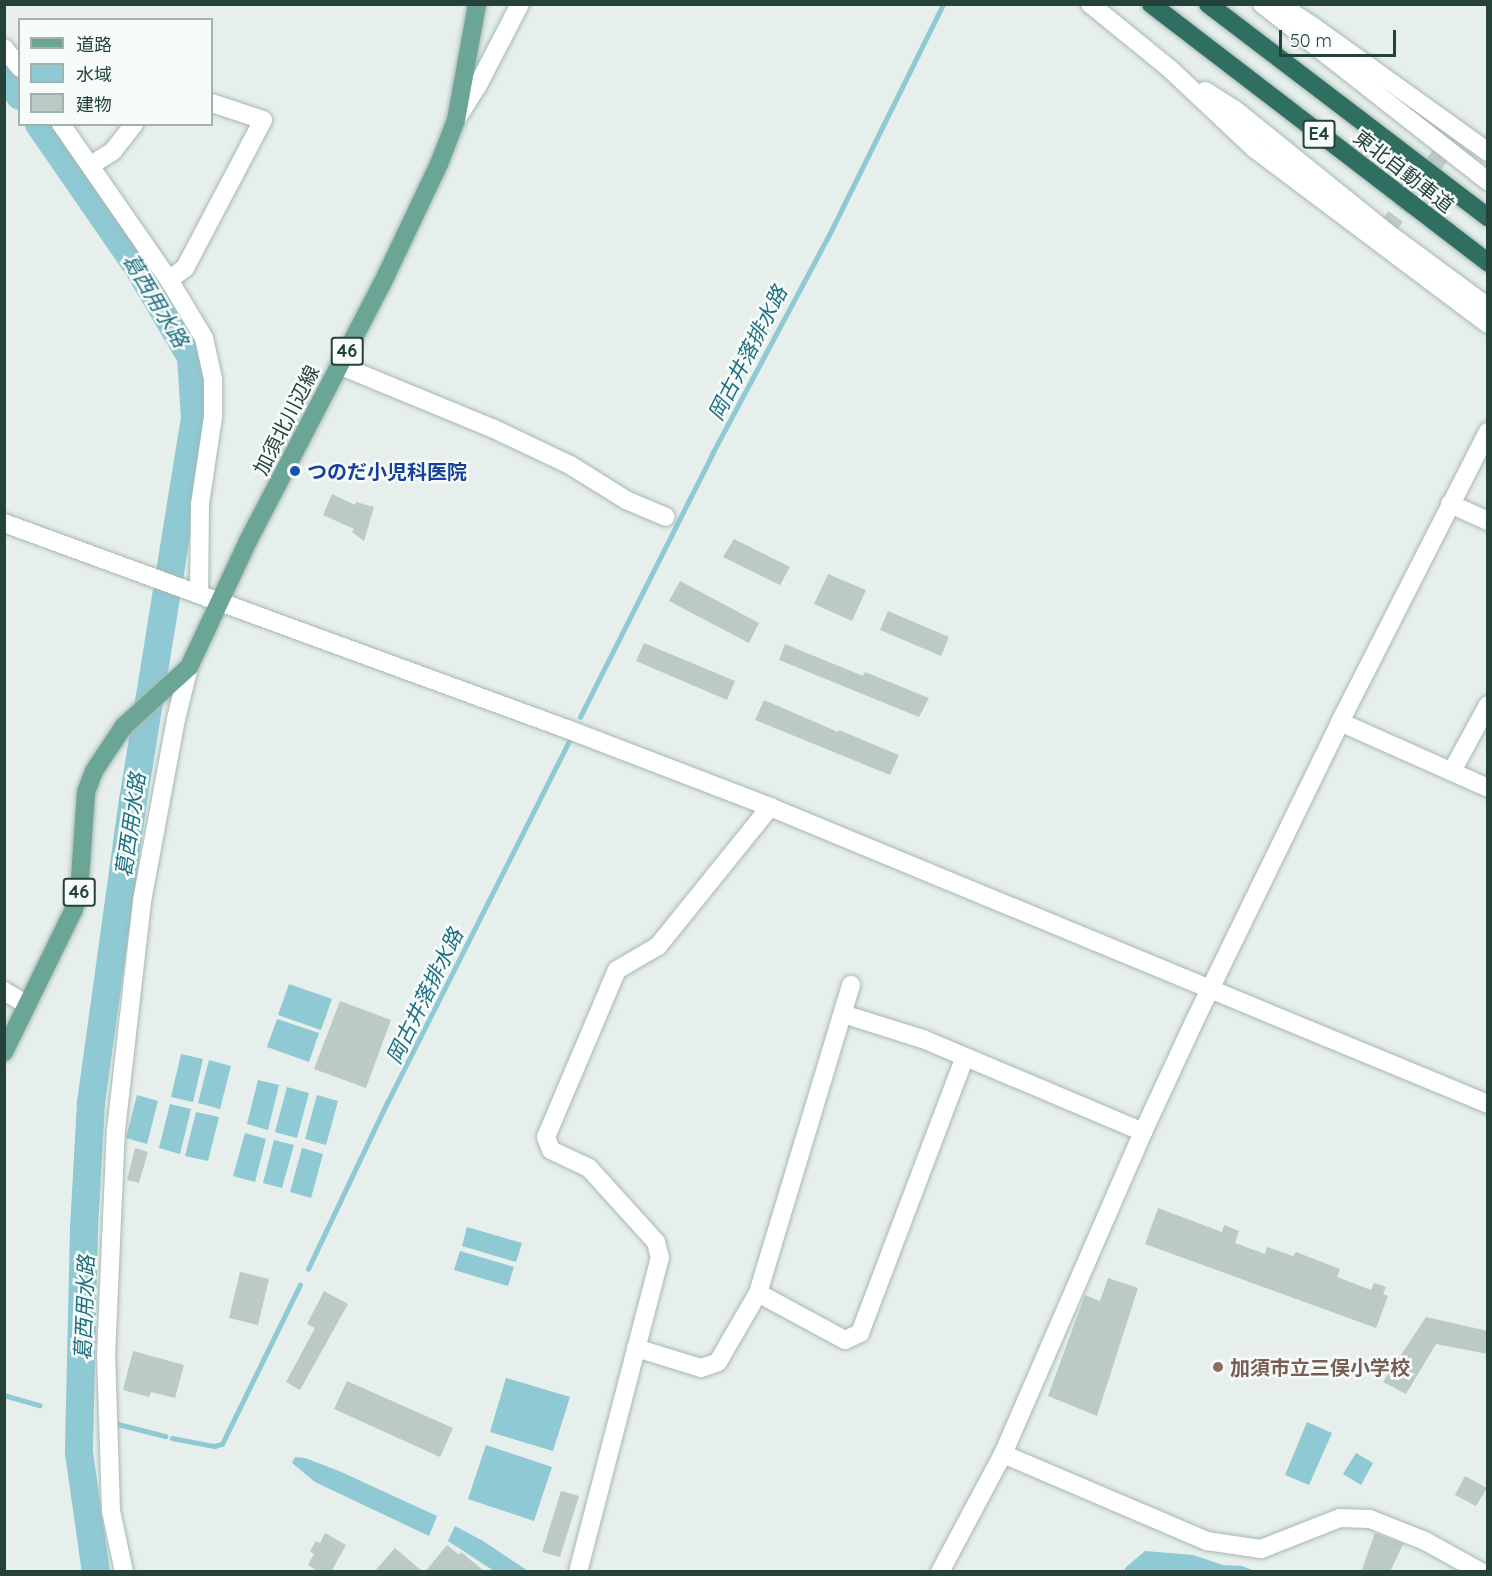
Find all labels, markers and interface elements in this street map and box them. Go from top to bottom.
legend [18,18,213,126]
scale bar [1282,18,1399,56]
text: 50 m [1290,29,1332,52]
text: 道路 [76,33,112,56]
text: 水域 [76,63,112,86]
text: 建物 [76,93,112,116]
road number: E4 [1302,119,1336,149]
street label: 東北自動車道 [1349,125,1459,217]
water label: 葛西用水路 [118,249,194,351]
water label: 岡古井落排水路 [702,282,792,424]
road number: 46 [330,336,364,366]
street label: 加須北川辺線 [248,361,324,479]
place label: つのだ小児科医院 [307,459,467,483]
marker: つのだ小児科医院 [288,464,302,478]
water label: 葛西用水路 [110,771,150,879]
road number: 46 [62,877,96,907]
water label: 岡古井落排水路 [380,924,468,1068]
water label: 葛西用水路 [70,1255,98,1361]
place label: 加須市立三俣小学校 [1230,1355,1410,1379]
marker: 加須市立三俣小学校 [1211,1360,1225,1374]

